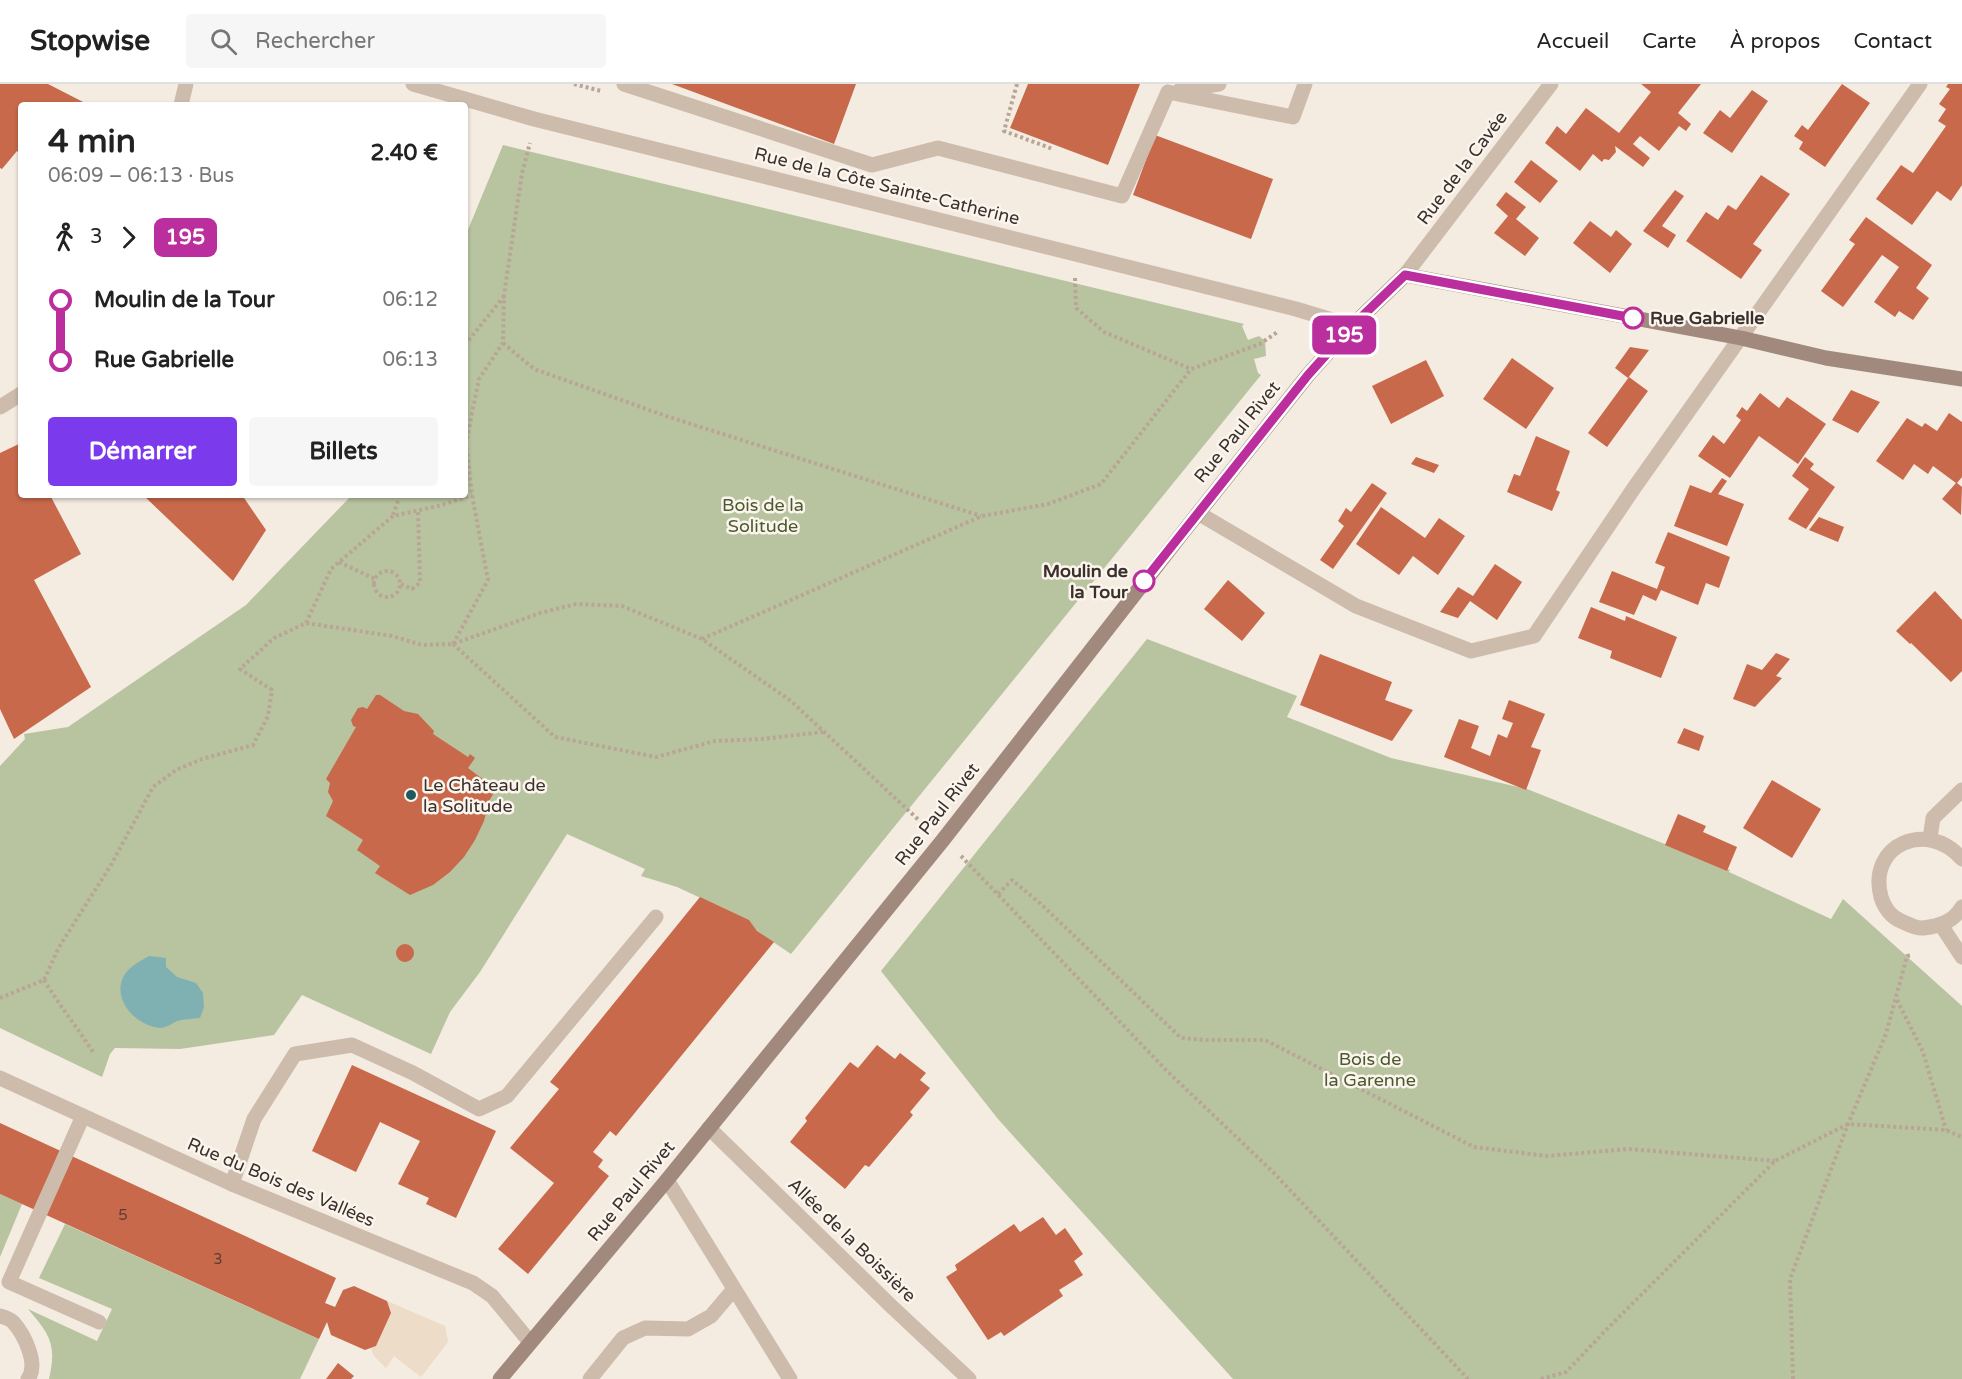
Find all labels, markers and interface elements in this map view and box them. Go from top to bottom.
search box [186,14,606,68]
text: Stopwise [30,24,150,58]
icon: search [207,25,240,58]
text: Rechercher [255,28,375,54]
text: Accueil [1536,29,1609,54]
text: Carte [1642,29,1696,54]
text: À propos [1729,29,1820,54]
text: Contact [1853,29,1932,54]
street label: Rue de la Cavée [1412,107,1512,229]
text: 4 min [48,122,136,161]
text: 2.40 € [371,140,438,166]
street label: Rue de la Côte Sainte-Catherine [752,142,1022,230]
text: 06:09 – 06:13 · Bus [48,164,234,188]
icon: walk [48,221,81,254]
icon: forward [112,221,145,254]
text: 3 [90,225,103,249]
text: 195 [166,225,205,250]
text: Moulin de la Tour [94,287,275,313]
text: 06:12 [383,288,438,312]
marker: Rue Gabrielle [1622,307,1644,329]
place label: Rue Gabrielle [1650,307,1764,329]
line badge: 195 [1310,316,1378,354]
text: 195 [1324,323,1364,348]
text: Rue Gabrielle [94,347,234,373]
text: 06:13 [383,348,438,372]
street label: Rue Paul Rivet [1189,377,1285,487]
button: Démarrer [48,417,237,486]
button: Billets [249,417,438,486]
park label: Bois de la Solitude [722,494,804,537]
place label: Moulin de la Tour [1043,560,1129,603]
marker: Moulin de la Tour [1133,570,1155,592]
street label: Rue Paul Rivet [890,758,984,870]
place label: Le Château de la Solitude [423,774,546,817]
marker: Le Château de la Solitude [404,788,418,802]
park label: Bois de la Garenne [1324,1048,1416,1091]
street label: Rue du Bois des Vallées [184,1133,378,1231]
street label: Rue Paul Rivet [583,1136,679,1246]
street label: Allée de la Boissière [783,1173,921,1307]
house number: 5 [118,1206,128,1224]
house number: 3 [213,1250,223,1268]

